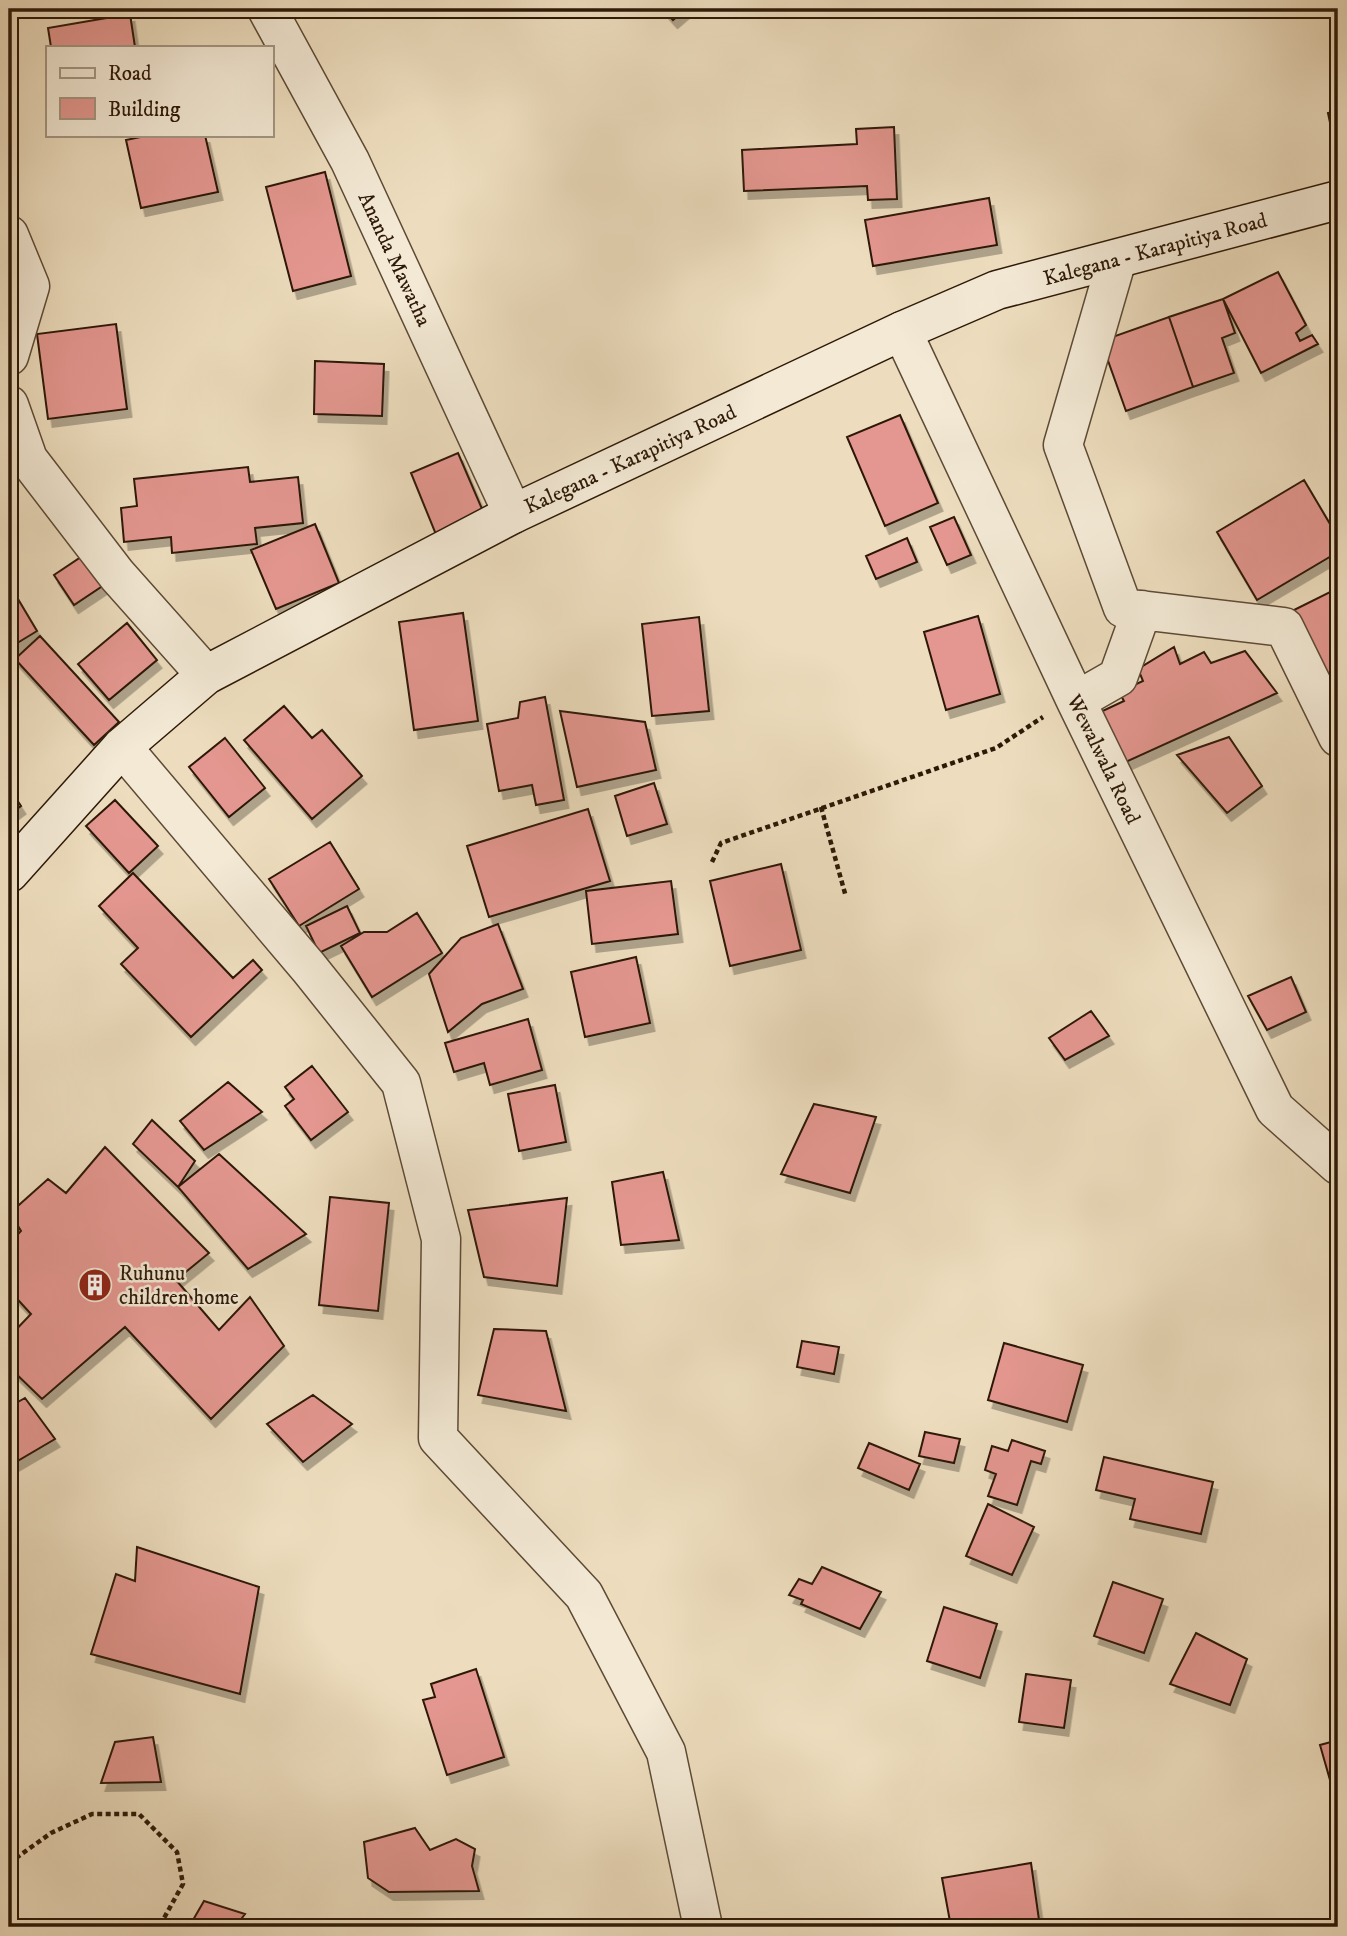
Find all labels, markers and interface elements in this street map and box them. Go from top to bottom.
legend [46,46,273,136]
text: Road [108,61,152,87]
text: Building [108,97,181,123]
street label: Ananda Mawatha [352,188,437,331]
street label: Kalegana - Karapitiya Road [1041,207,1270,292]
street label: Kalegana - Karapitiya Road [520,399,741,520]
street label: Wewalwala Road [1060,690,1146,829]
place label: Ruhunu children home [119,1261,239,1311]
building icon: Ruhunu children home [76,1266,114,1304]

